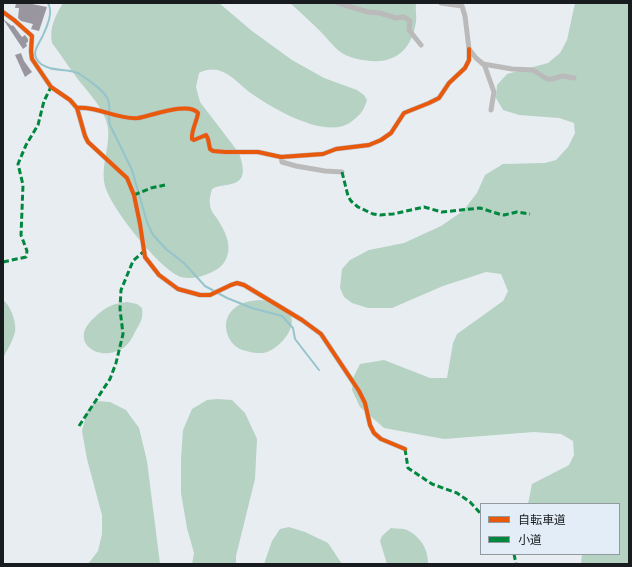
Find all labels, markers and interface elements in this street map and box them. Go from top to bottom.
legend [480,503,620,555]
text: 自転車道 [518,512,566,528]
text: 小道 [518,532,542,548]

